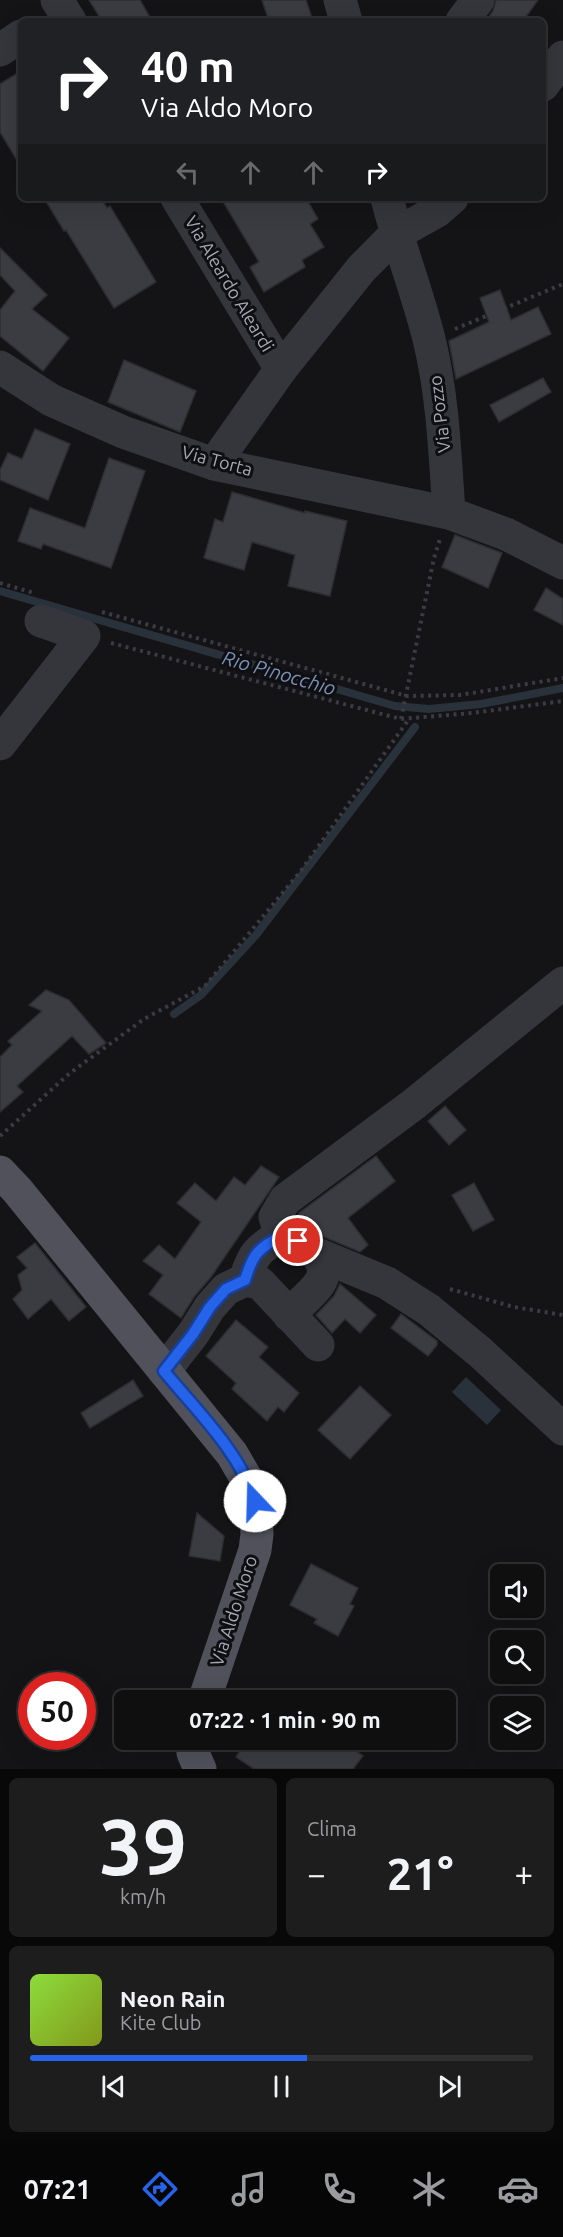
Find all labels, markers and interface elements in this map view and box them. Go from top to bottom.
icon: right [42,42,120,120]
text: 40 m [141,43,235,90]
text: Via Aldo Moro [141,92,313,122]
icon: left [171,156,204,189]
icon: ahead [234,156,267,189]
icon: ahead [297,156,330,189]
icon: right [360,156,393,189]
street label: Via Aleardo Aleardi [181,212,278,355]
street label: Via Pozzo [424,374,454,454]
street label: Via Torta [180,441,255,479]
water label: Rio Pinocchio [220,645,339,700]
pin [272,1215,323,1266]
icon: arrive [281,1224,314,1257]
position arrow [223,1469,287,1533]
street label: Via Aldo Moro [206,1553,260,1668]
map controls [490,1564,544,1750]
button: sound [490,1564,544,1618]
button: search [490,1630,544,1684]
speed limit sign: 50 [18,1672,96,1750]
button: layers [490,1696,544,1750]
text: 07:22 · 1 min · 90 m [189,1707,381,1732]
text: 39 [99,1802,187,1890]
text: Clima [307,1817,357,1840]
text: 21° [387,1848,453,1899]
text: − [307,1855,326,1892]
text: + [514,1855,533,1892]
text: km/h [120,1885,166,1908]
text: Neon Rain [120,1986,225,2011]
text: Kite Club [120,2011,202,2034]
icon: previous [97,2070,130,2103]
icon: pause [265,2070,298,2103]
icon: next [433,2070,466,2103]
icon: directions [139,2168,181,2210]
icon: music [228,2168,270,2210]
icon: phone [318,2168,360,2210]
icon: climate [408,2168,450,2210]
icon: car [497,2168,539,2210]
text: 07:21 [24,2174,91,2204]

